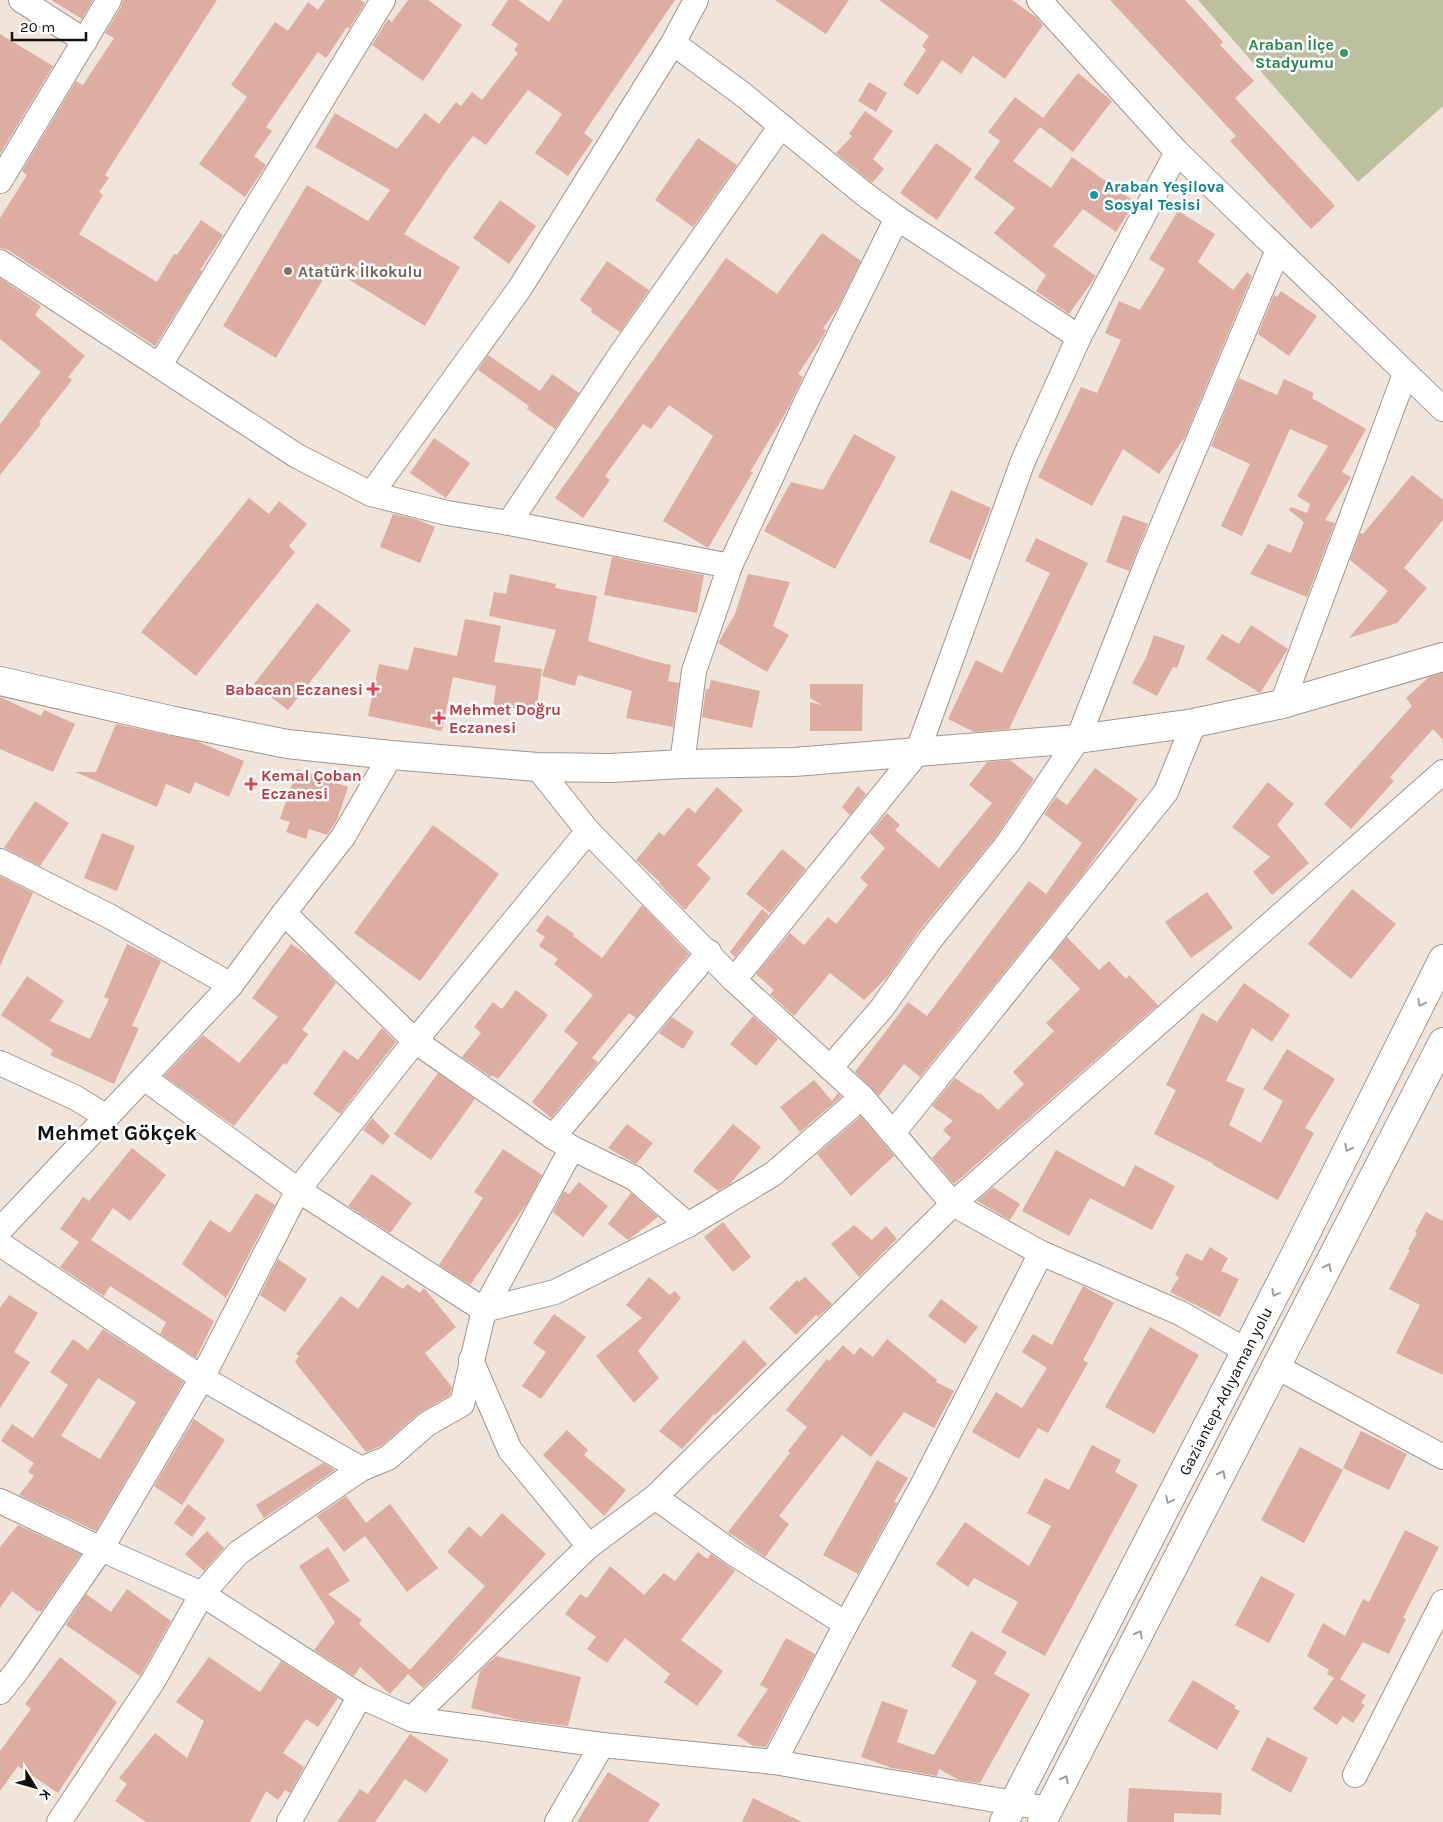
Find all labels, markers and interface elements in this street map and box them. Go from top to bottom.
scale bar [12,10,86,42]
text: 20 m [20,18,55,36]
place label: Araban İlçe Stadyumu [1248,35,1334,72]
marker: Araban İlçe Stadyumu [1338,47,1350,59]
place label: Araban Yeşilova Sosyal Tesisi [1104,177,1225,214]
marker: Araban Yeşilova Sosyal Tesisi [1088,189,1100,201]
place label: Atatürk İlkokulu [298,262,422,281]
marker: Atatürk İlkokulu [282,265,294,277]
place label: Babacan Eczanesi [225,680,363,699]
marker: Babacan Eczanesi [367,683,379,695]
place label: Mehmet Doğru Eczanesi [449,700,561,737]
marker: Mehmet Doğru Eczanesi [433,712,445,724]
place label: Kemal Çoban Eczanesi [261,766,362,803]
marker: Kemal Çoban Eczanesi [245,778,257,790]
one-way arrow [1417,998,1427,1007]
district label: Mehmet Gökçek [37,1121,198,1145]
one-way arrow [1344,1143,1355,1152]
one-way arrow [1322,1264,1332,1273]
one-way arrow [1271,1288,1281,1297]
street label: Gaziantep-Adıyaman yolu [1175,1304,1276,1479]
one-way arrow [1216,1470,1226,1479]
one-way arrow [1165,1495,1175,1504]
one-way arrow [1133,1630,1143,1639]
north arrow [10,1762,60,1812]
one-way arrow [1059,1775,1069,1784]
text: K [35,1786,55,1804]

